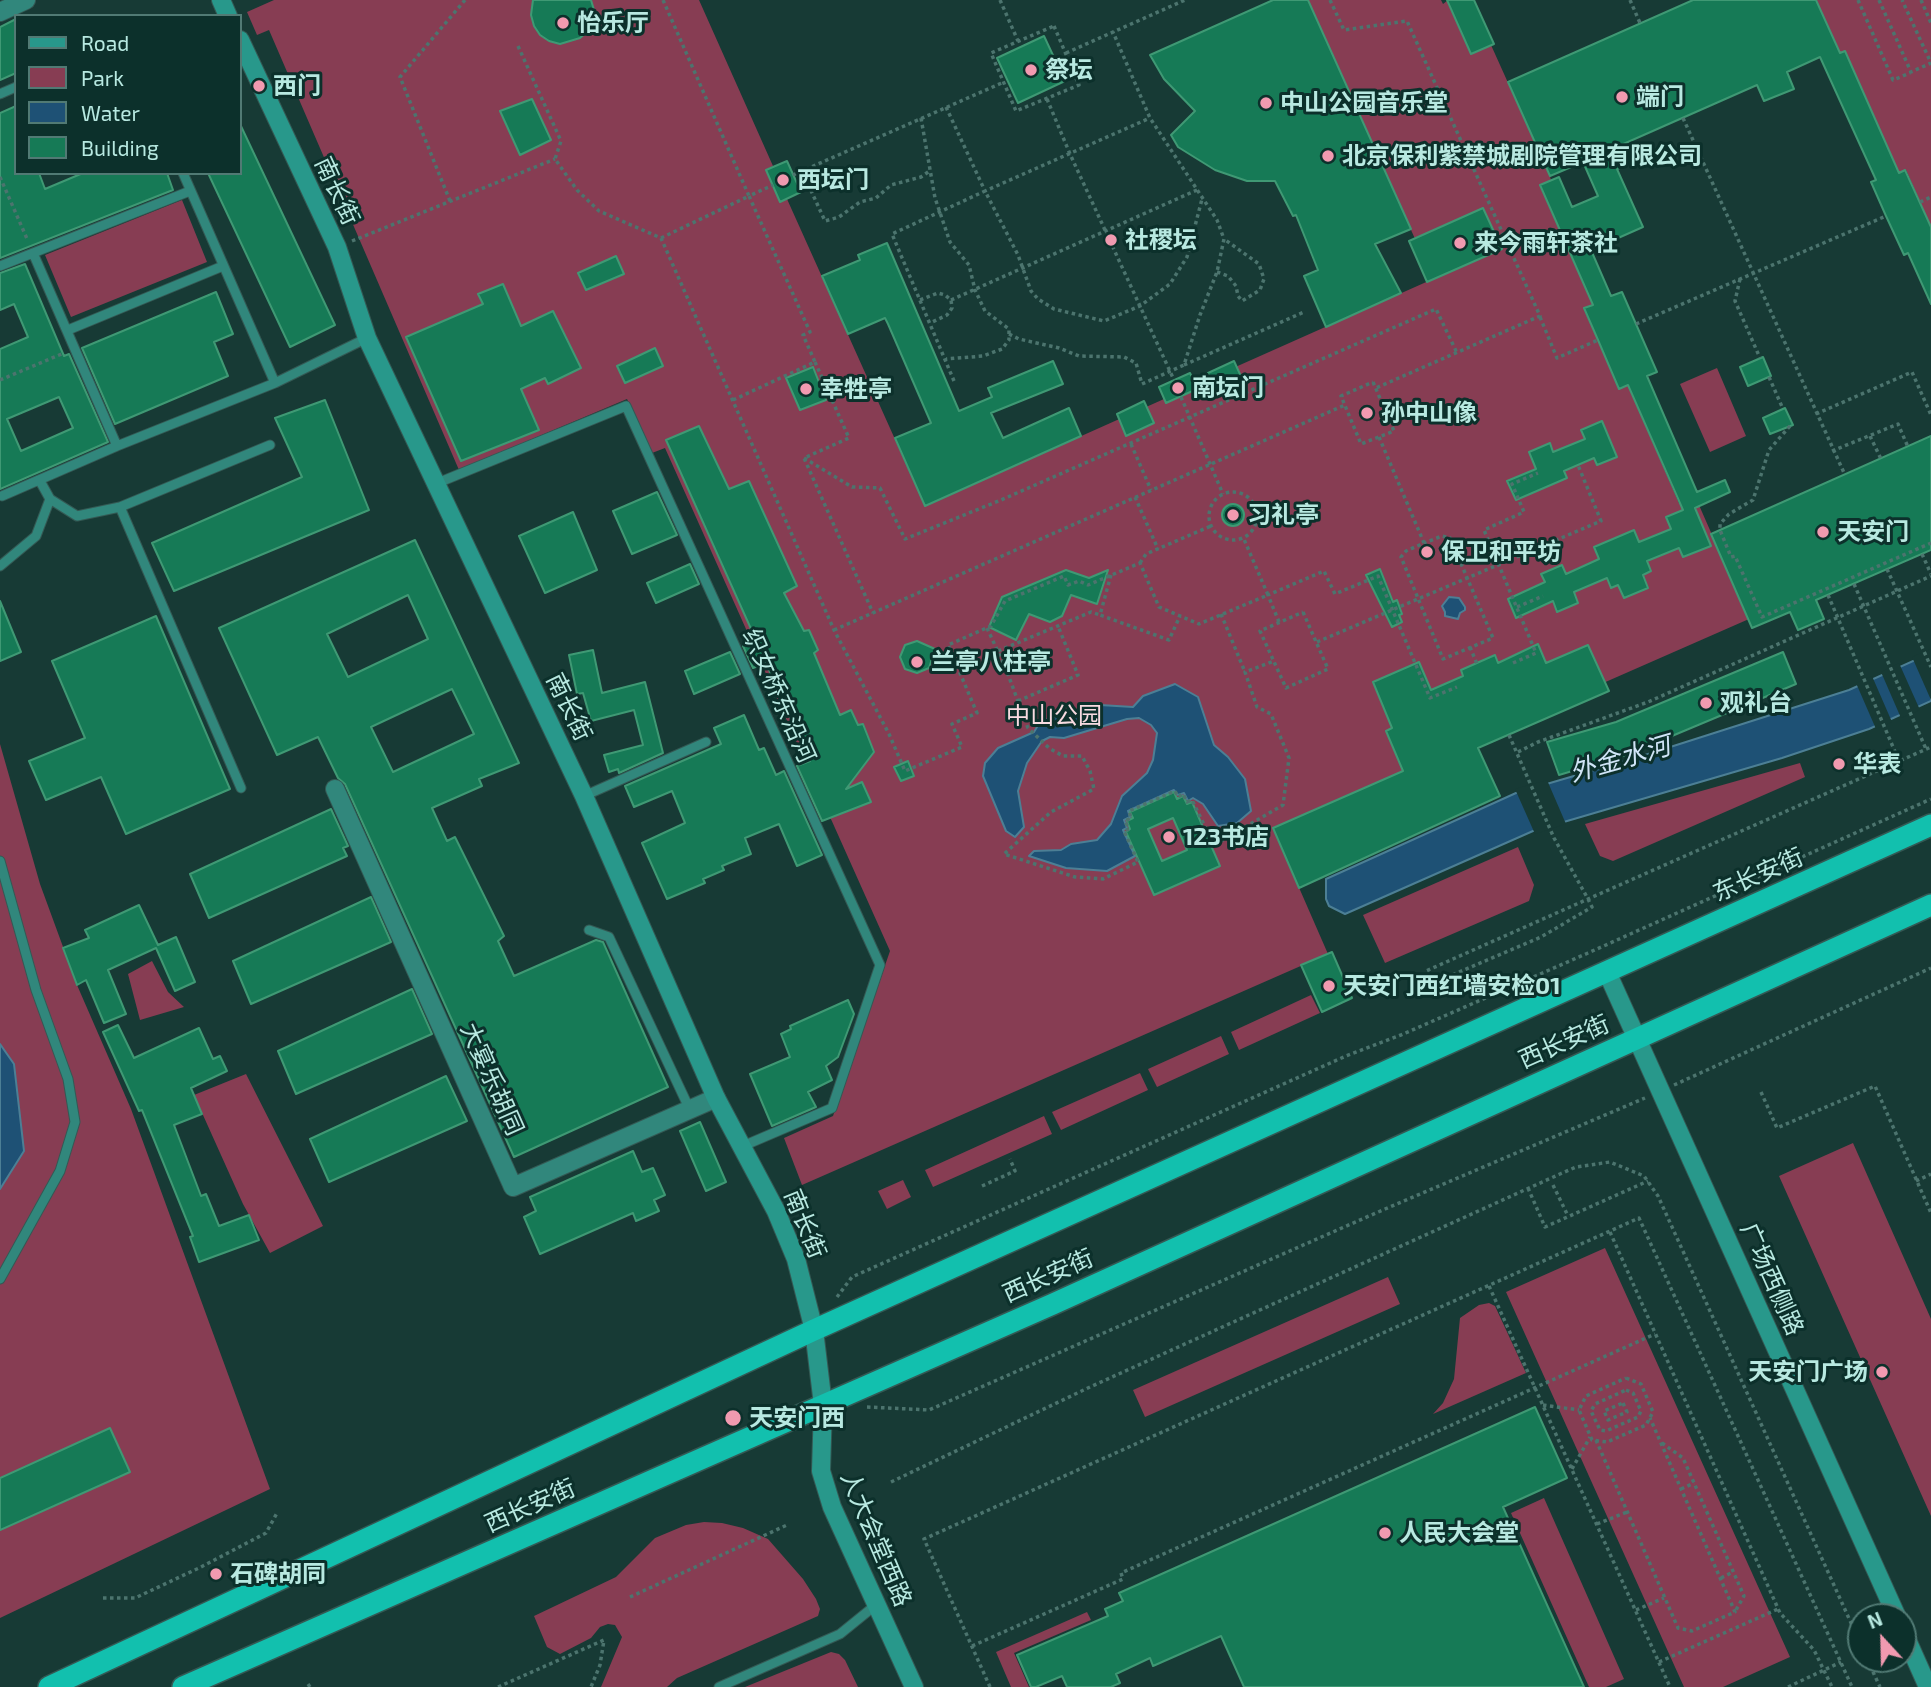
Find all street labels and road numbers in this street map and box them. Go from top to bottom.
street label: 南长街 [309,152,365,230]
street label: 织女桥东沿河 [737,624,821,768]
street label: 南长街 [540,668,598,746]
street label: 东长安街 [1708,842,1808,908]
street label: 西长安街 [1514,1009,1614,1075]
street label: 大宴乐胡同 [454,1018,530,1140]
street label: 南长街 [778,1185,832,1263]
street label: 广场西侧路 [1734,1218,1810,1340]
street label: 西长安街 [998,1243,1098,1309]
street label: 人大会堂西路 [835,1467,917,1611]
street label: 西长安街 [480,1473,580,1539]

